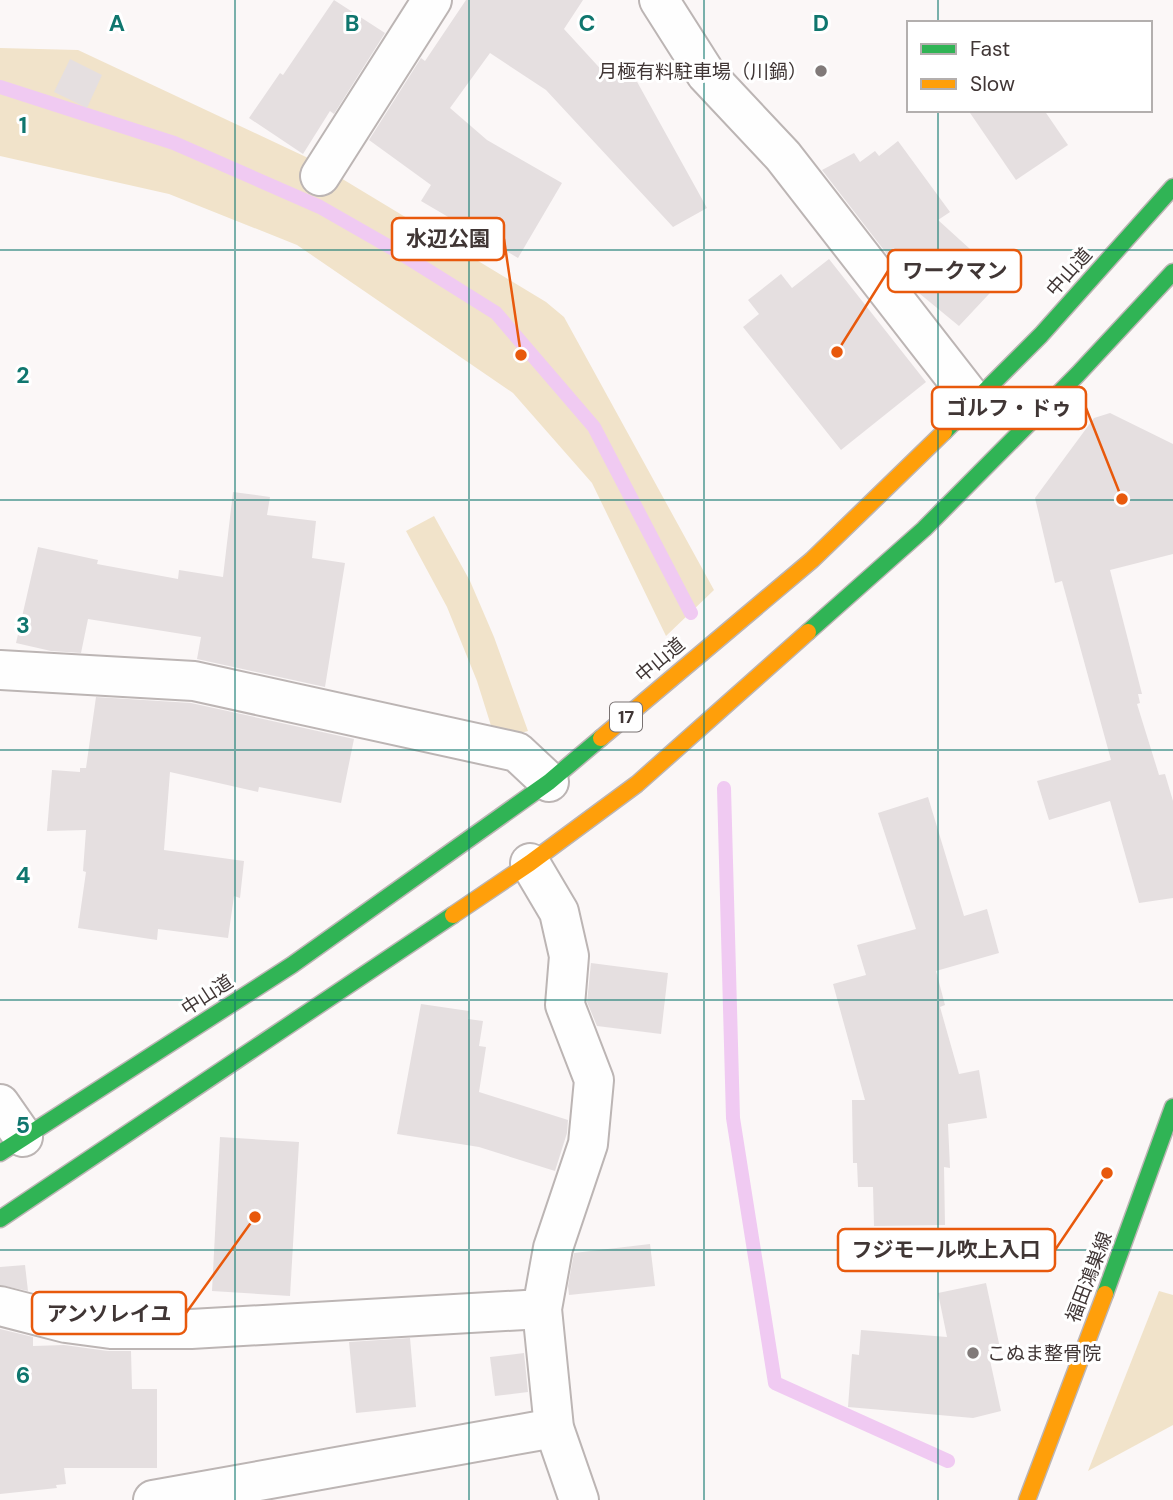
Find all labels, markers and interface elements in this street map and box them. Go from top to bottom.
text: A [109,8,125,38]
text: B [345,8,359,38]
text: C [579,8,595,38]
text: D [813,8,829,38]
legend [907,21,1152,112]
text: Fast [970,35,1010,63]
place label: 月極有料駐車場（川鍋） [598,59,807,84]
marker: 月極有料駐車場（川鍋） [813,63,829,79]
text: Slow [970,70,1015,98]
text: 1 [19,110,27,140]
callout: 水辺公園 [392,218,504,260]
text: 水辺公園 [406,225,490,253]
street label: 中山道 [1041,242,1097,302]
callout: ワークマン [888,250,1021,292]
text: ワークマン [903,257,1008,285]
text: 2 [16,360,30,390]
callout: ゴルフ・ドゥ [932,387,1086,429]
text: ゴルフ・ドゥ [946,394,1072,422]
text: 3 [16,610,30,640]
street label: 中山道 [630,632,690,688]
road number: 17 [610,702,642,732]
text: 4 [16,860,31,890]
street label: 中山道 [176,969,238,1021]
text: 5 [16,1110,30,1140]
street label: 福田鴻巣線 [1060,1228,1118,1326]
callout: フジモール吹上入口 [838,1229,1055,1271]
text: フジモール吹上入口 [852,1236,1041,1264]
callout: アンソレイユ [32,1292,186,1334]
text: アンソレイユ [47,1300,171,1328]
place label: こぬま整骨院 [987,1341,1101,1366]
marker: こぬま整骨院 [965,1345,981,1361]
text: 6 [16,1360,30,1390]

